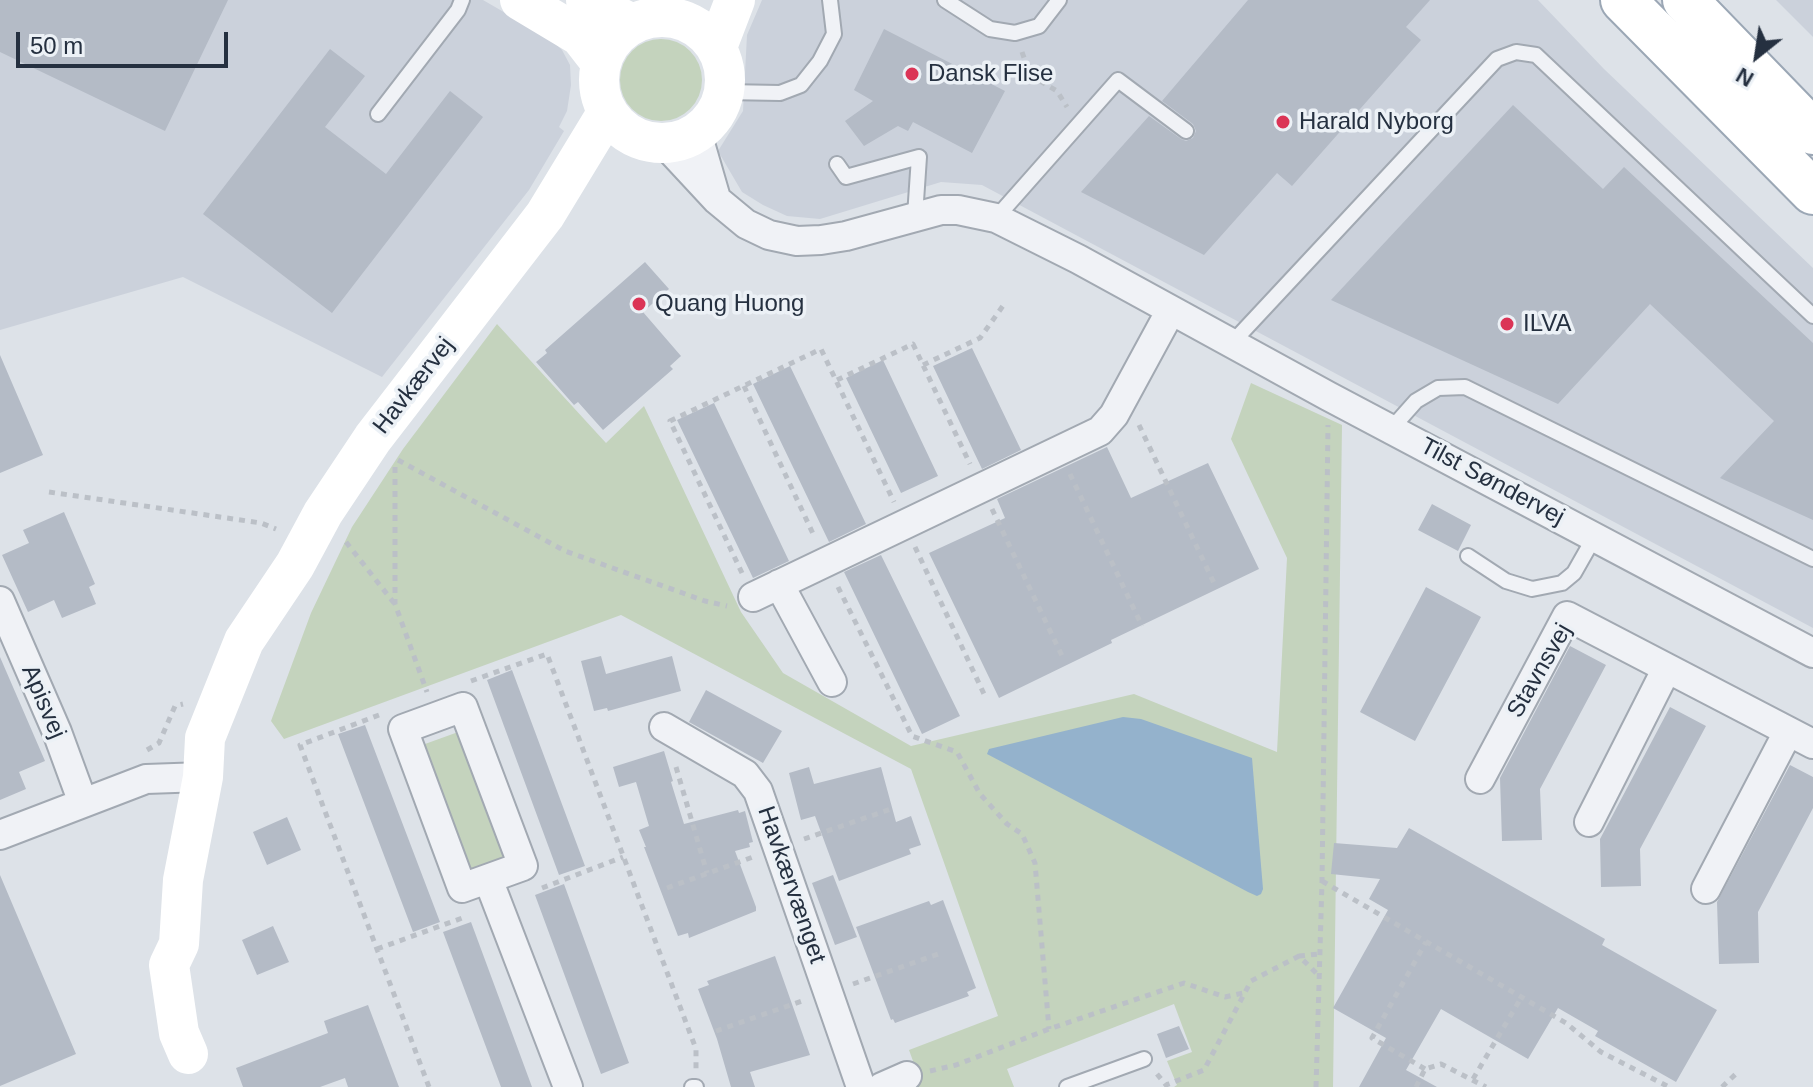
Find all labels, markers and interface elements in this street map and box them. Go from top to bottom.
scale bar [20,16,232,66]
north arrow [1717,16,1797,96]
text: 50 m [30,32,83,59]
place label: Dansk Flise [928,60,1053,88]
text: N [1732,62,1758,92]
marker: Dansk Flise [903,65,921,83]
place label: Harald Nyborg [1299,108,1454,136]
marker: Harald Nyborg [1274,113,1292,131]
place label: Quang Huong [655,290,804,318]
marker: Quang Huong [630,295,648,313]
place label: ILVA [1523,310,1571,338]
marker: ILVA [1498,315,1516,333]
street label: Havkærvej [367,332,461,440]
street label: Tilst Søndervej [1415,432,1569,532]
street label: Stavnsvej [1502,619,1578,723]
street label: Apisvej [15,661,71,743]
street label: Havkærvænget [751,803,831,967]

